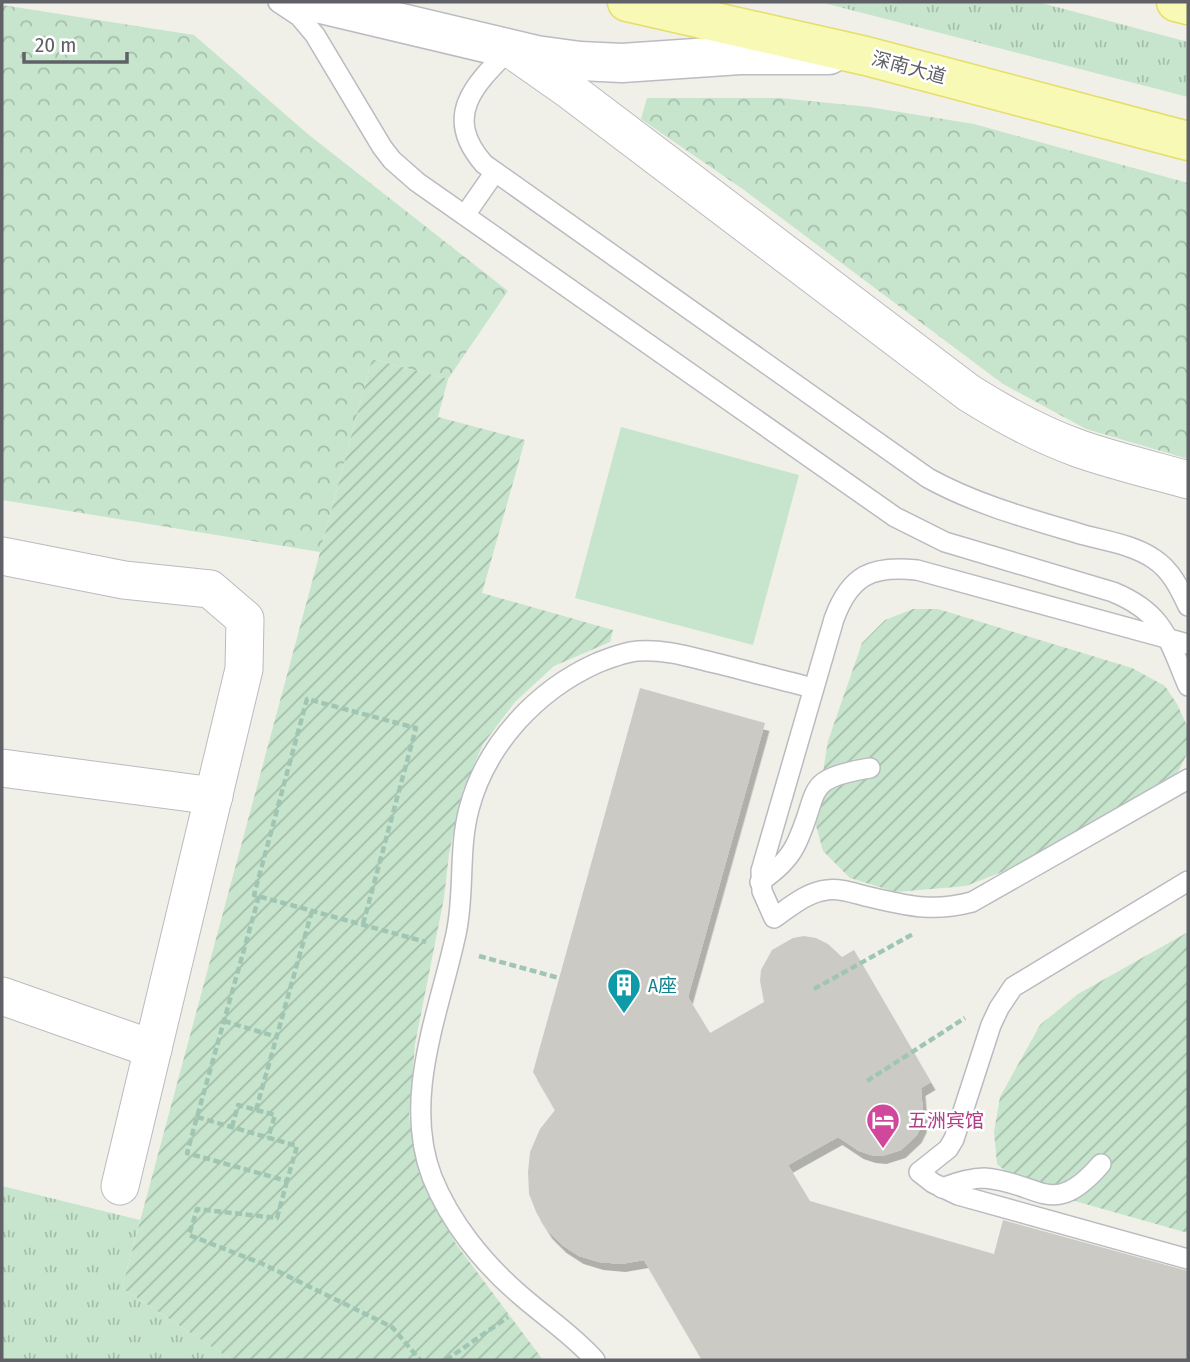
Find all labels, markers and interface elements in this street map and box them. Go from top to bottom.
scale bar [24,21,128,65]
text: 20 m [35,32,76,58]
street label: 深南大道 [869,47,949,88]
building icon: A座 [605,966,643,1015]
place label: A座 [648,974,677,997]
hotel icon: 五洲宾馆 [864,1101,902,1150]
place label: 五洲宾馆 [908,1109,984,1132]

